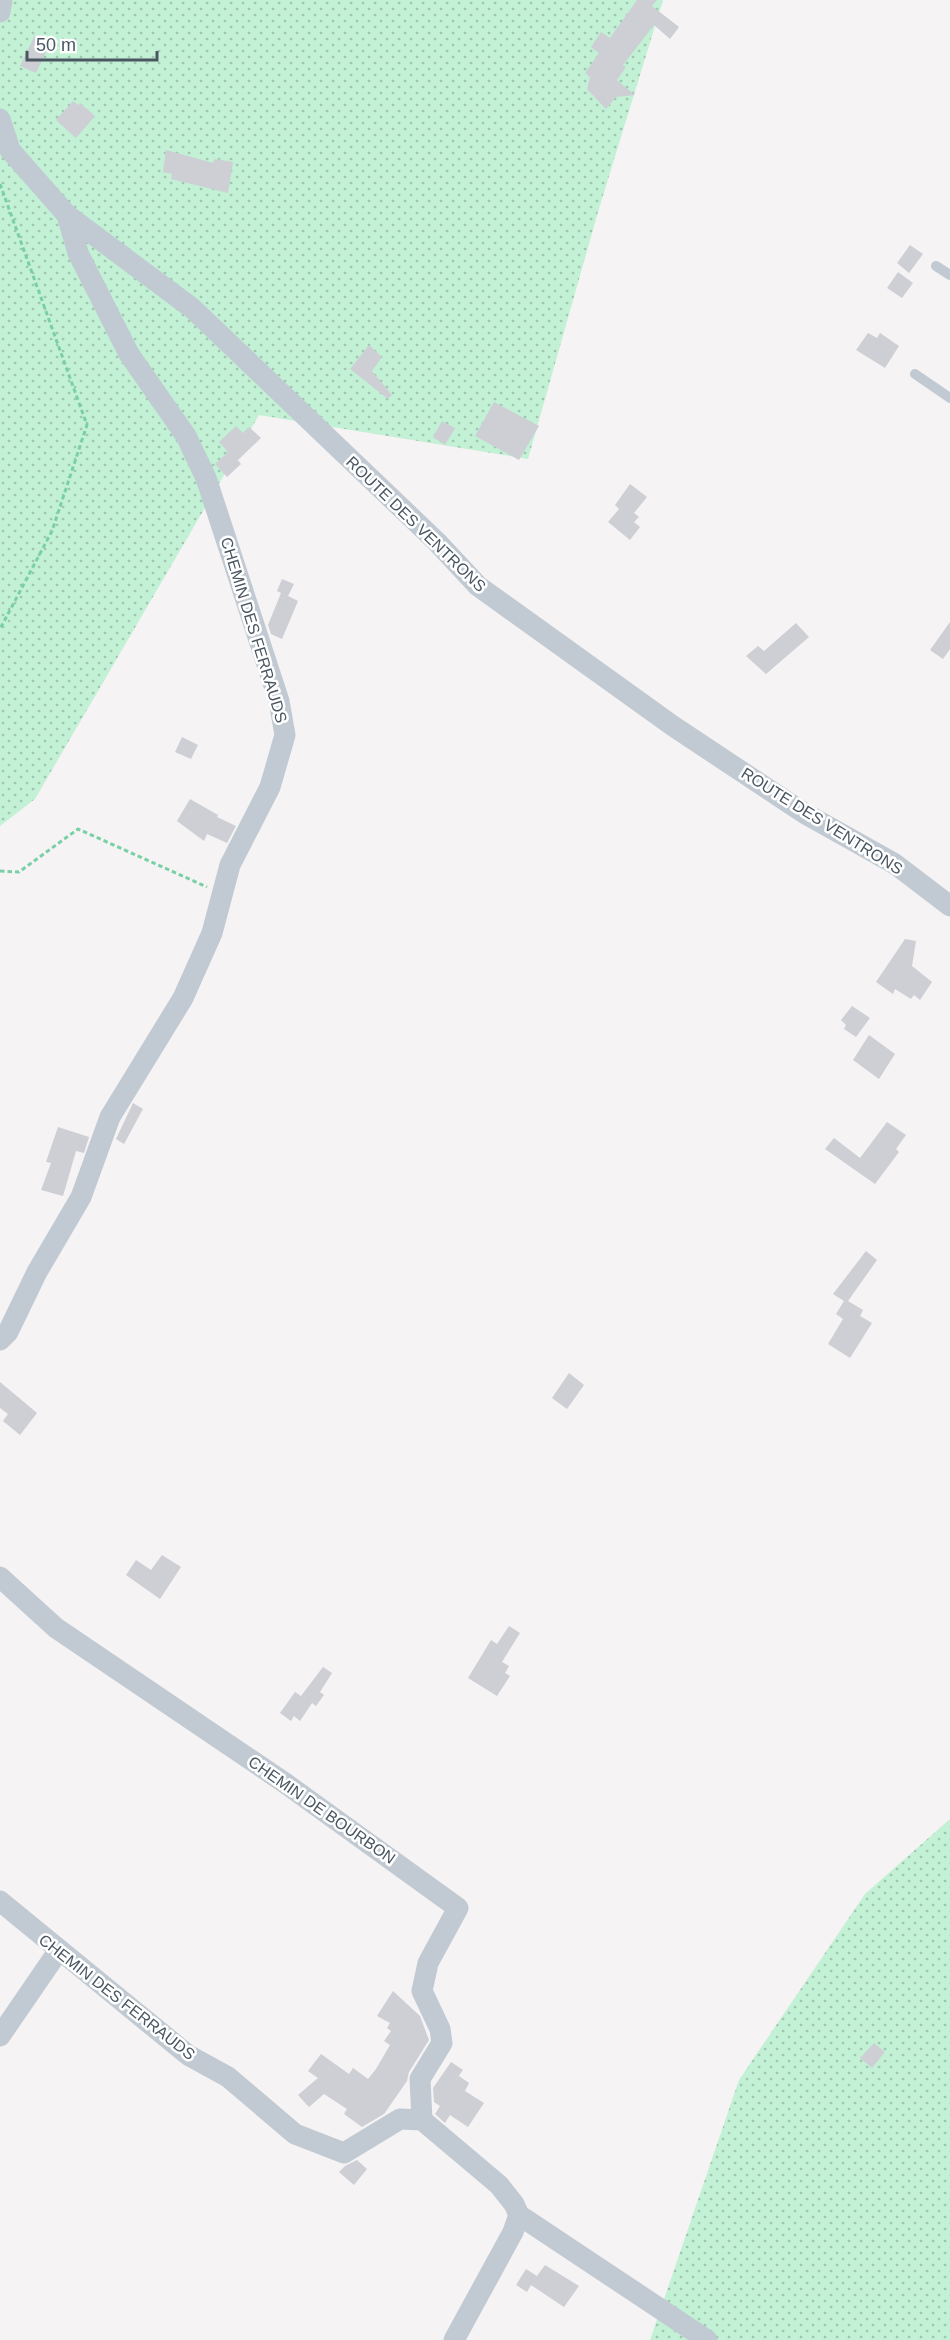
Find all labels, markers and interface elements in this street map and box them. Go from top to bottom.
scale bar [27,24,158,62]
text: 50 m [36,35,76,55]
street label: ROUTE DES VENTRONS [343,453,489,595]
street label: CHEMIN DES FERRAUDS [218,535,290,725]
street label: ROUTE DES VENTRONS [738,764,906,878]
street label: CHEMIN DE BOURBON [245,1753,399,1867]
street label: CHEMIN DES FERRAUDS [36,1931,198,2063]

